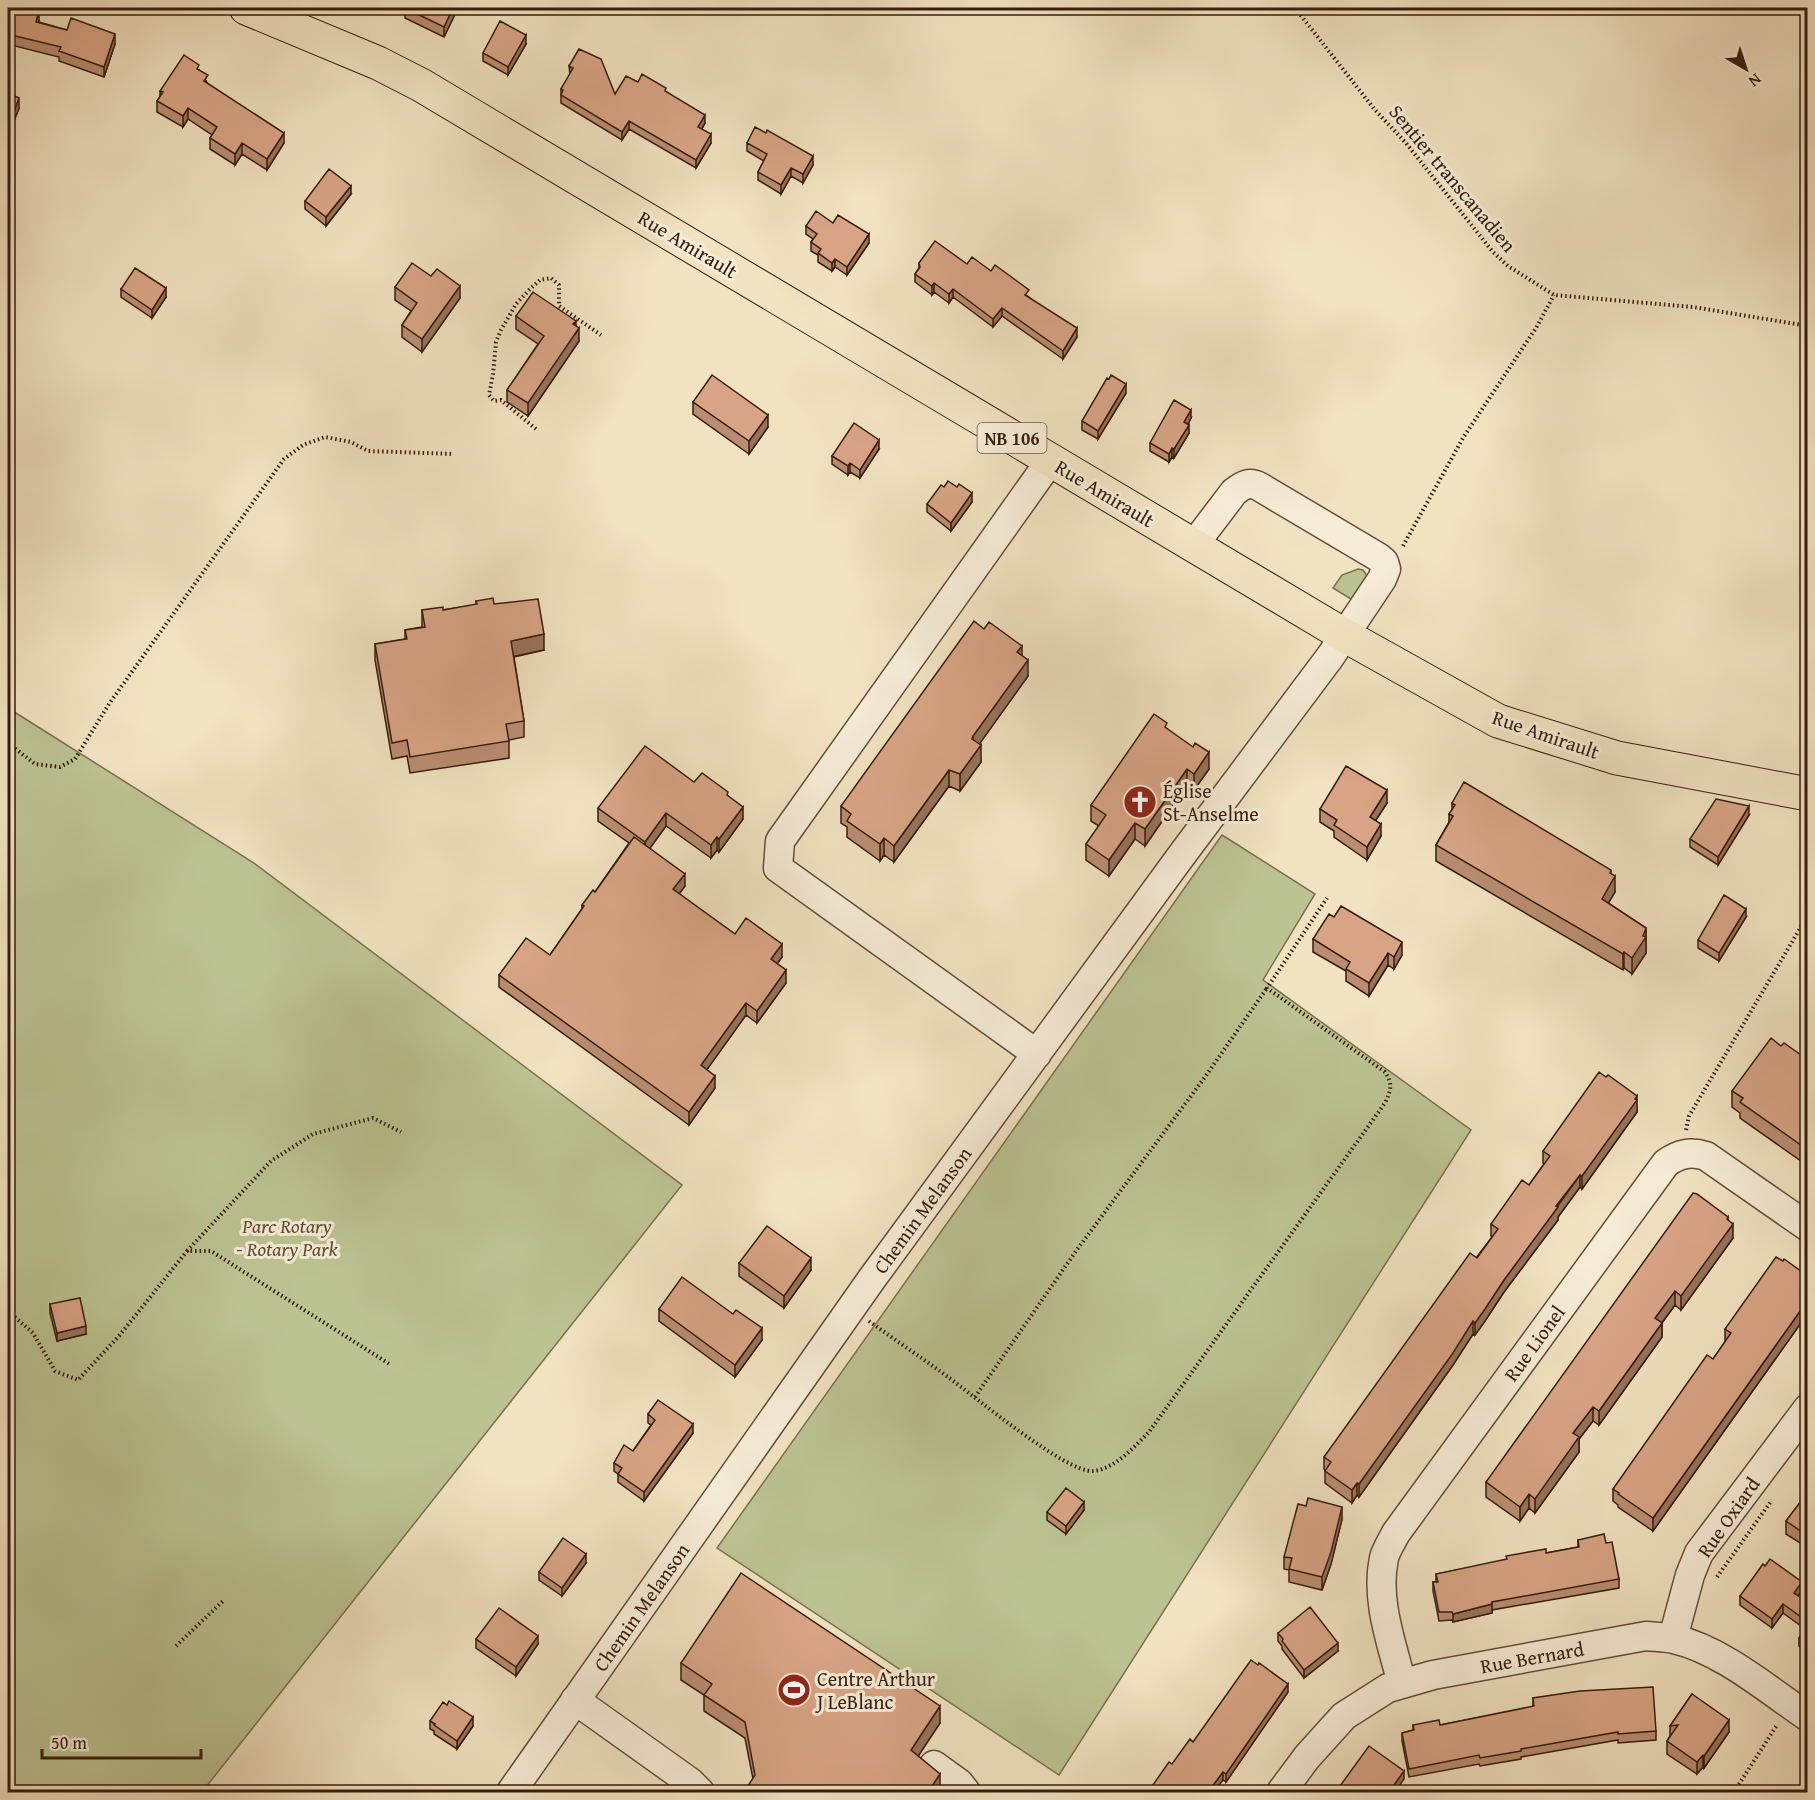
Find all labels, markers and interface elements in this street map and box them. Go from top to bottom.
north arrow [1716,39,1776,99]
text: N [1743,68,1767,94]
street label: Sentier transcanadien [1383,98,1523,258]
street label: Rue Amirault [633,203,743,285]
road number: NB 106 [978,423,1046,453]
street label: Rue Amirault [1050,452,1160,534]
street label: Rue Amirault [1489,702,1603,766]
place label: Église St-Anselme [1163,776,1259,828]
church icon: Église St-Anselme [1122,784,1158,820]
street label: Chemin Melanson [866,1141,978,1279]
park label: Parc Rotary - Rotary Park [236,1211,339,1263]
street label: Rue Lionel [1496,1299,1572,1387]
street label: Rue Oxiard [1690,1471,1767,1563]
street label: Chemin Melanson [586,1537,696,1677]
street label: Rue Bernard [1478,1634,1586,1680]
place label: Centre Arthur J LeBlanc [814,1664,935,1716]
sports icon: Centre Arthur J LeBlanc [776,1672,812,1708]
scale bar [42,1722,201,1760]
text: 50 m [51,1729,87,1756]

